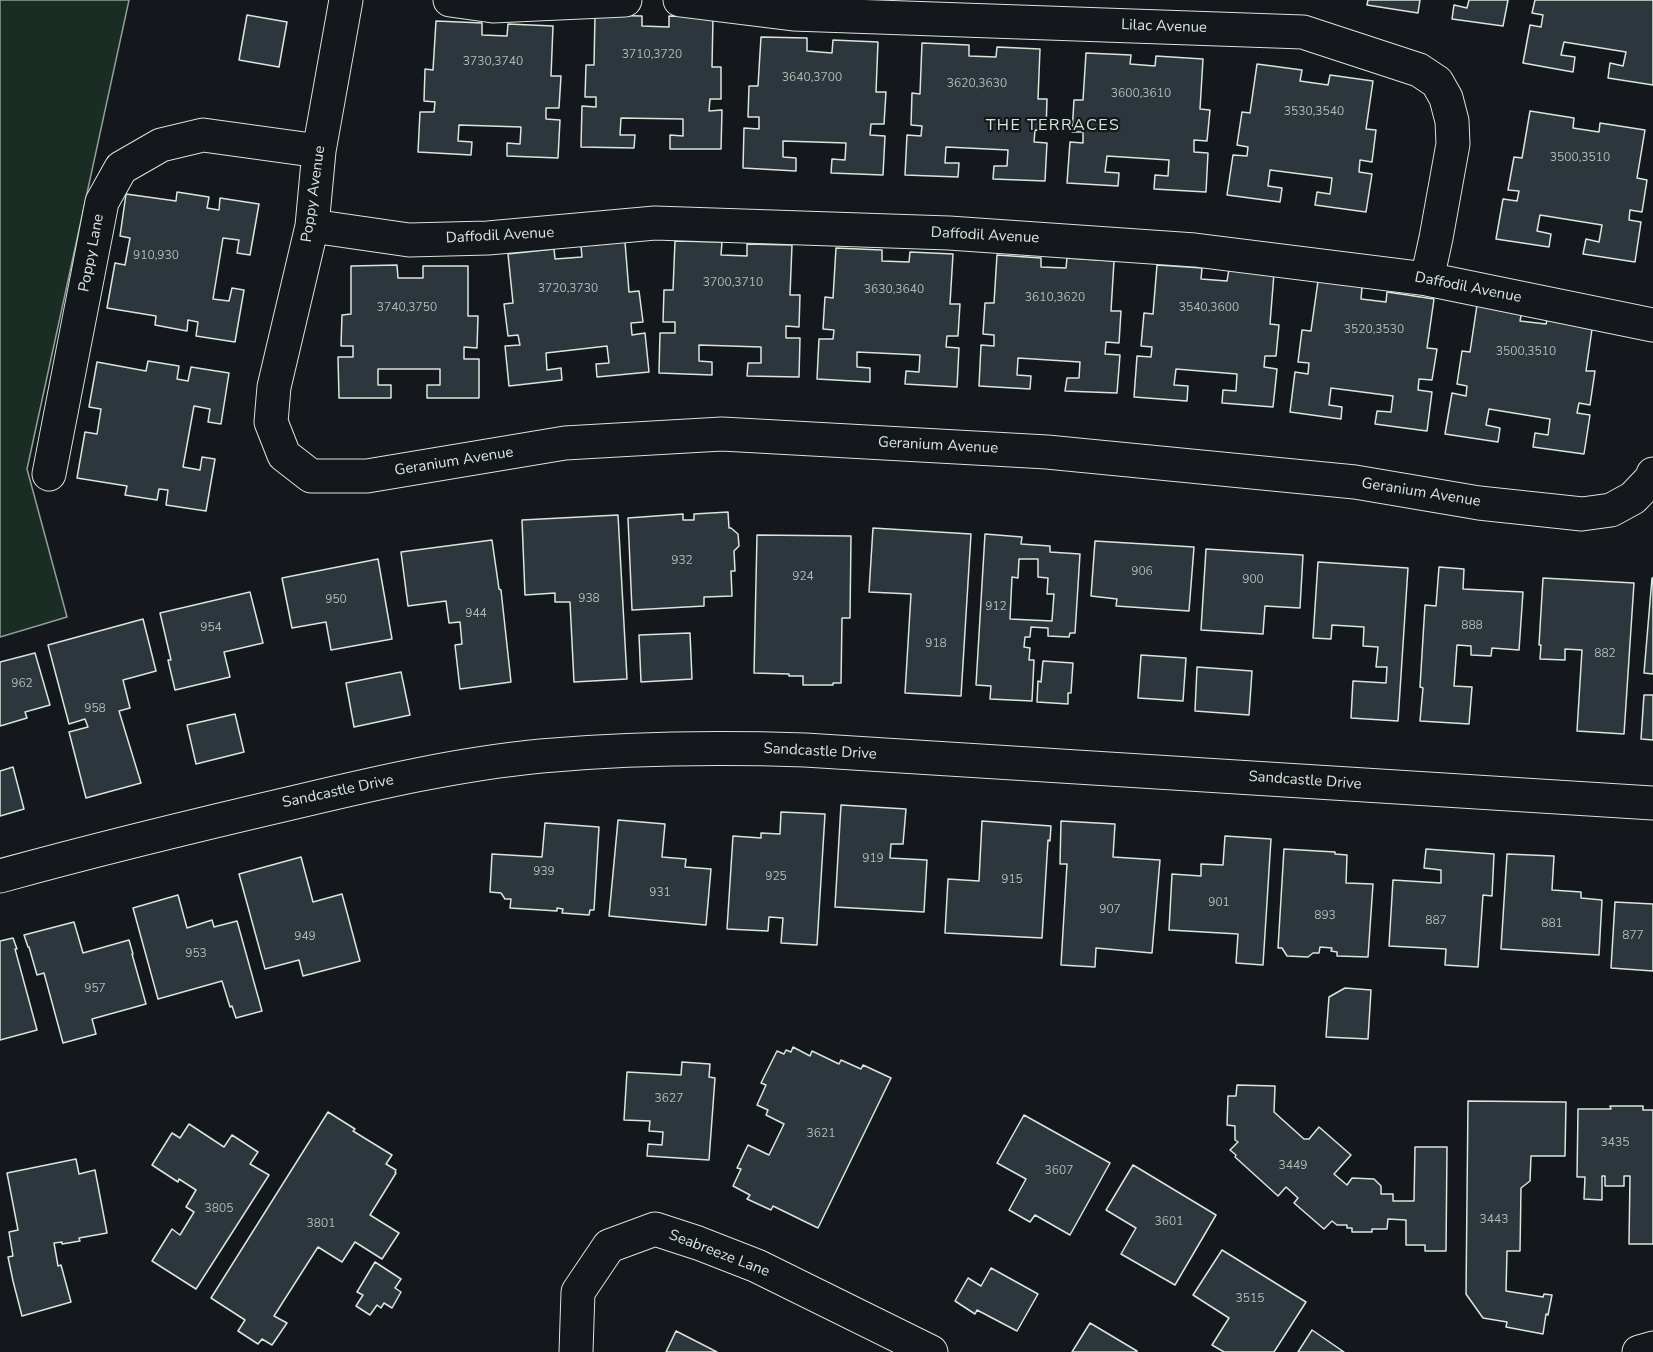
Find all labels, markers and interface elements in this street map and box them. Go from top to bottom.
street label: Lilac Avenue [1121,17,1207,37]
house number: 3710,3720 [622,48,682,62]
house number: 3730,3740 [463,55,523,69]
house number: 3640,3700 [782,71,842,85]
house number: 3620,3630 [947,77,1007,91]
house number: 3600,3610 [1111,87,1171,101]
house number: 3530,3540 [1284,105,1344,119]
district label: THE TERRACES [986,116,1120,136]
street label: Poppy Avenue [298,144,330,244]
house number: 3500,3510 [1550,151,1610,165]
street label: Poppy Lane [76,212,108,294]
street label: Daffodil Avenue [445,224,555,248]
street label: Daffodil Avenue [930,224,1040,248]
house number: 910,930 [133,249,179,263]
street label: Daffodil Avenue [1413,269,1523,307]
house number: 3700,3710 [703,276,763,290]
house number: 3720,3730 [538,282,598,296]
house number: 3630,3640 [864,283,924,297]
house number: 3610,3620 [1025,291,1085,305]
house number: 3740,3750 [377,301,437,315]
house number: 3540,3600 [1179,301,1239,315]
house number: 3520,3530 [1344,323,1404,337]
house number: 3500,3510 [1496,345,1556,359]
street label: Geranium Avenue [877,434,999,458]
street label: Geranium Avenue [393,444,515,480]
street label: Geranium Avenue [1360,475,1482,511]
house number: 932 [671,554,693,568]
house number: 906 [1131,565,1153,579]
house number: 924 [792,570,814,584]
house number: 900 [1242,573,1264,587]
house number: 938 [578,592,600,606]
house number: 950 [325,593,347,607]
house number: 912 [985,600,1007,614]
house number: 944 [465,607,487,621]
house number: 888 [1461,619,1483,633]
house number: 954 [200,621,222,635]
house number: 918 [925,637,947,651]
house number: 882 [1594,647,1616,661]
house number: 962 [11,677,33,691]
house number: 958 [84,702,106,716]
street label: Sandcastle Drive [763,740,877,764]
street label: Sandcastle Drive [1248,768,1362,794]
street label: Sandcastle Drive [281,771,395,813]
house number: 919 [862,852,884,866]
house number: 939 [533,865,555,879]
house number: 925 [765,870,787,884]
house number: 915 [1001,873,1023,887]
house number: 931 [649,886,671,900]
house number: 901 [1208,896,1230,910]
house number: 907 [1099,903,1121,917]
house number: 893 [1314,909,1336,923]
house number: 887 [1425,914,1447,928]
house number: 881 [1541,917,1563,931]
house number: 877 [1622,929,1644,943]
house number: 949 [294,930,316,944]
house number: 953 [185,947,207,961]
house number: 957 [84,982,106,996]
house number: 3627 [655,1092,683,1106]
house number: 3621 [807,1127,835,1141]
house number: 3435 [1601,1136,1629,1150]
house number: 3449 [1279,1159,1307,1173]
house number: 3607 [1045,1164,1073,1178]
house number: 3805 [205,1202,233,1216]
house number: 3443 [1480,1213,1508,1227]
house number: 3601 [1155,1215,1183,1229]
house number: 3801 [307,1217,335,1231]
street label: Seabreeze Lane [666,1227,772,1281]
house number: 3515 [1236,1292,1264,1306]

